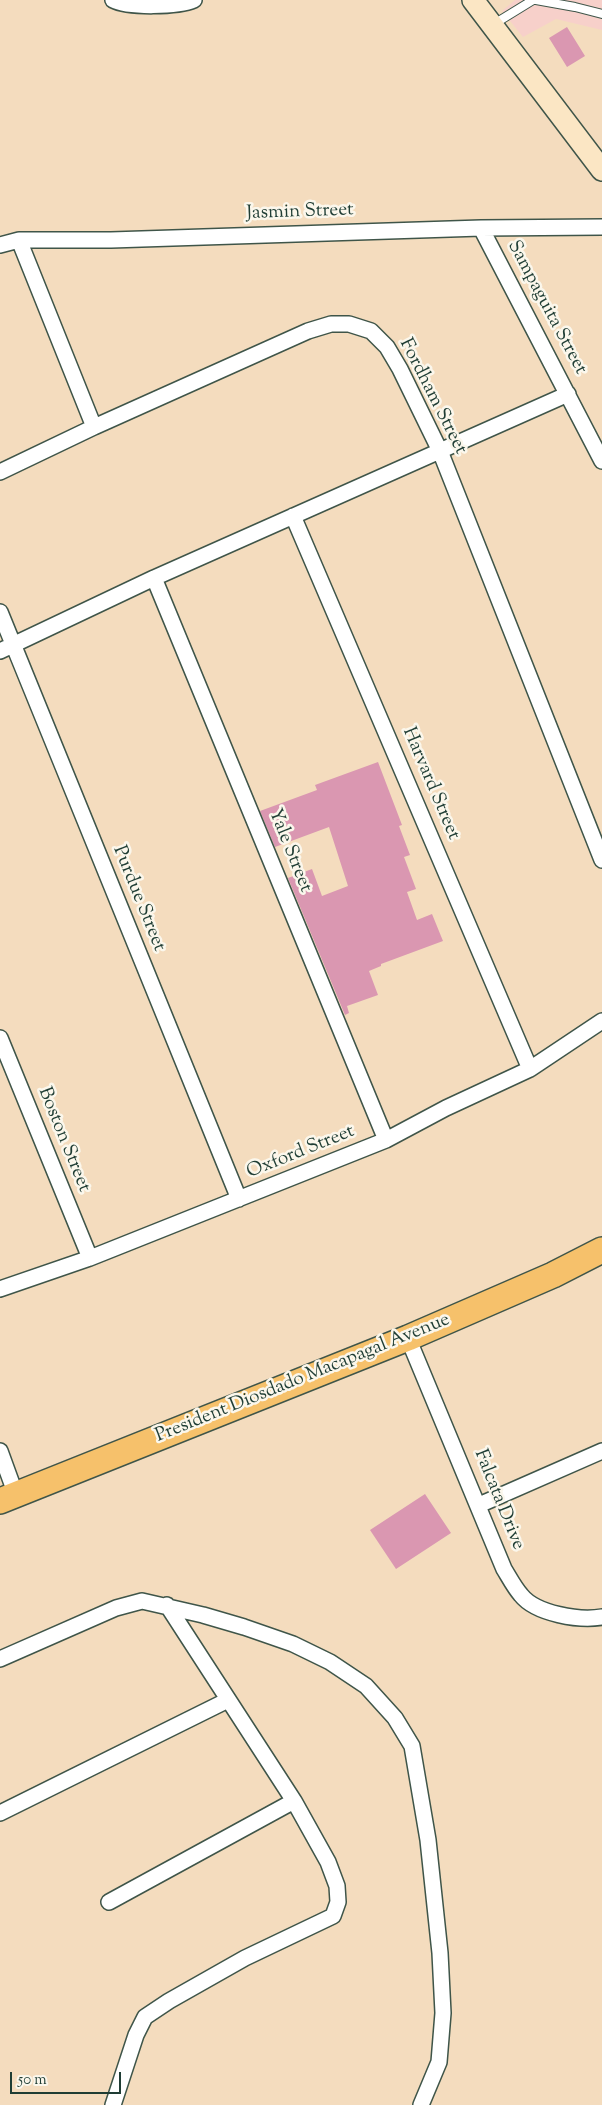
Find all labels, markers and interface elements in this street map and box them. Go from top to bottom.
street label: Jasmin Street [246,200,354,226]
street label: Sampaguita Street [501,237,591,379]
street label: Fordham Street [393,335,471,459]
street label: Harvard Street [396,724,464,844]
street label: Yale Street [262,806,316,896]
street label: Purdue Street [106,843,170,955]
street label: Boston Street [32,1084,94,1196]
street label: Oxford Street [244,1121,358,1185]
street label: President Diosdado Macapagal Avenue [152,1309,454,1449]
street label: Falcata Drive [468,1446,528,1554]
scale bar [12,2062,124,2094]
text: 50 m [18,2070,47,2091]

